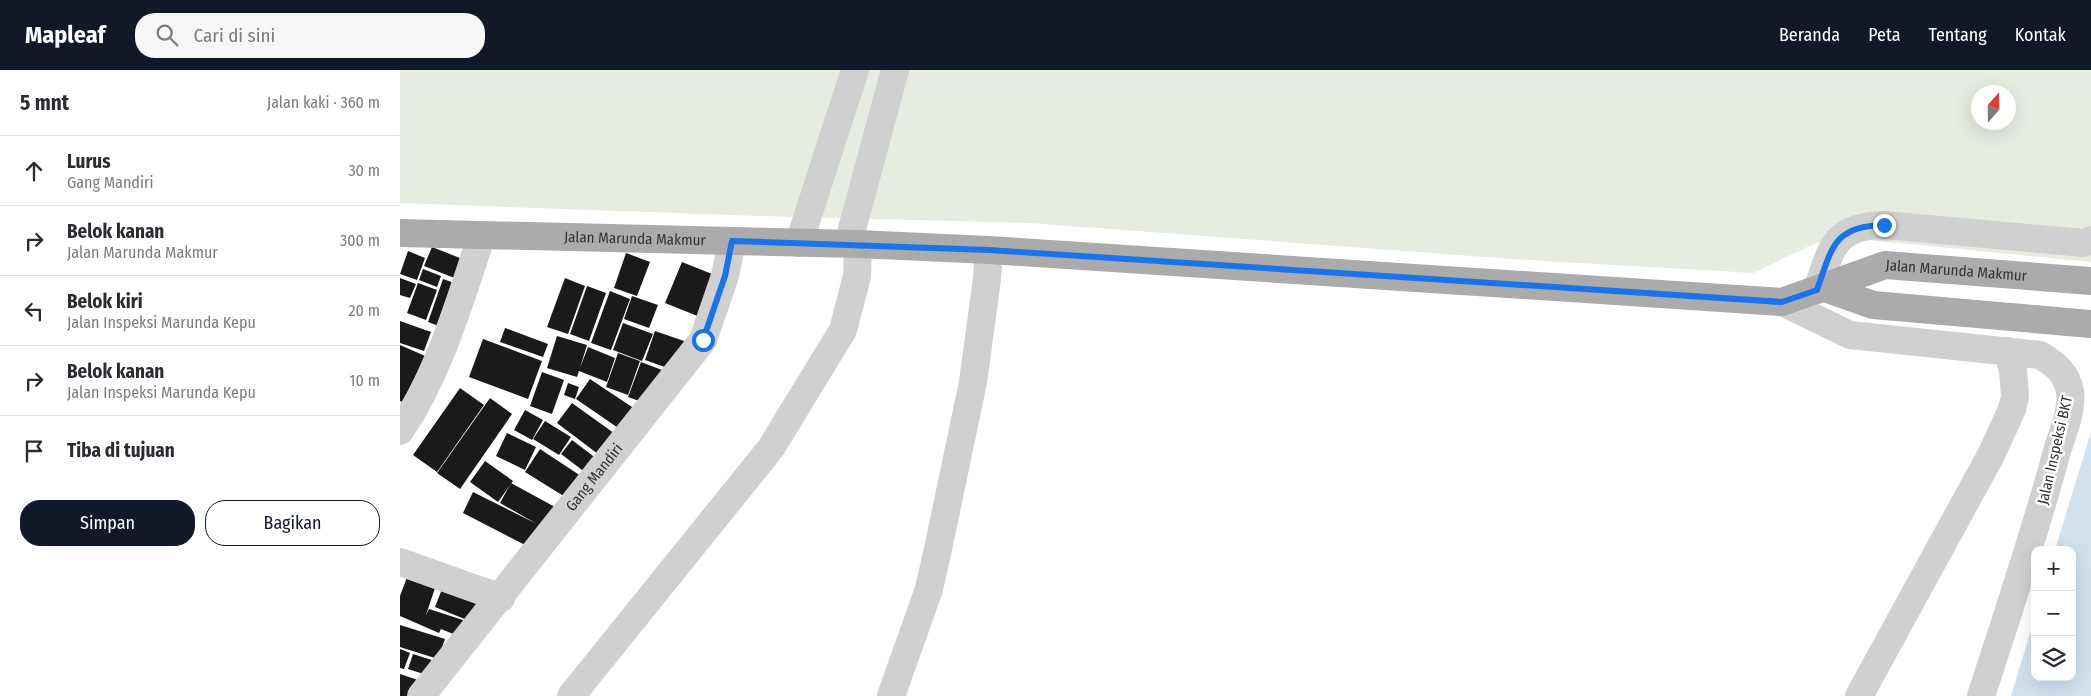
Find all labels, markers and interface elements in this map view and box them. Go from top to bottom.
search box [135,13,485,58]
text: Mapleaf [25,21,105,49]
icon: search [153,21,181,49]
text: Cari di sini [193,24,275,47]
text: Beranda [1779,24,1840,46]
text: Peta [1868,24,1901,46]
text: Tentang [1929,24,1987,46]
text: Kontak [2015,24,2066,46]
north arrow [1971,85,2016,130]
text: 5 mnt [20,90,69,116]
text: Jalan kaki · 360 m [267,93,380,112]
text: Lurus [67,150,111,173]
icon: ahead [20,157,48,185]
text: 30 m [348,161,380,180]
text: Gang Mandiri [67,173,154,192]
route end [1873,214,1896,237]
text: Belok kanan [67,220,164,243]
icon: right [20,227,48,255]
street label: Jalan Marunda Makmur [564,228,707,249]
text: 300 m [340,231,380,250]
text: Jalan Marunda Makmur [67,243,218,262]
street label: Jalan Marunda Makmur [1885,256,2028,285]
text: Belok kiri [67,290,143,313]
icon: left [20,297,48,325]
text: 20 m [349,301,380,320]
text: Jalan Inspeksi Marunda Kepu [67,313,256,332]
route start [692,329,715,352]
text: Belok kanan [67,360,164,383]
icon: right [20,367,48,395]
text: 10 m [349,371,380,390]
text: Jalan Inspeksi Marunda Kepu [67,383,256,402]
street label: Jalan Inspeksi BKT [2034,394,2076,506]
icon: arrive [20,437,48,465]
text: Tiba di tujuan [67,439,175,462]
street label: Gang Mandiri [562,440,627,515]
button: Simpan [20,500,195,546]
button: Bagikan [205,500,380,546]
map controls [2031,546,2076,681]
button: + [2031,546,2076,591]
button: − [2031,591,2076,636]
button: layers [2031,636,2076,681]

